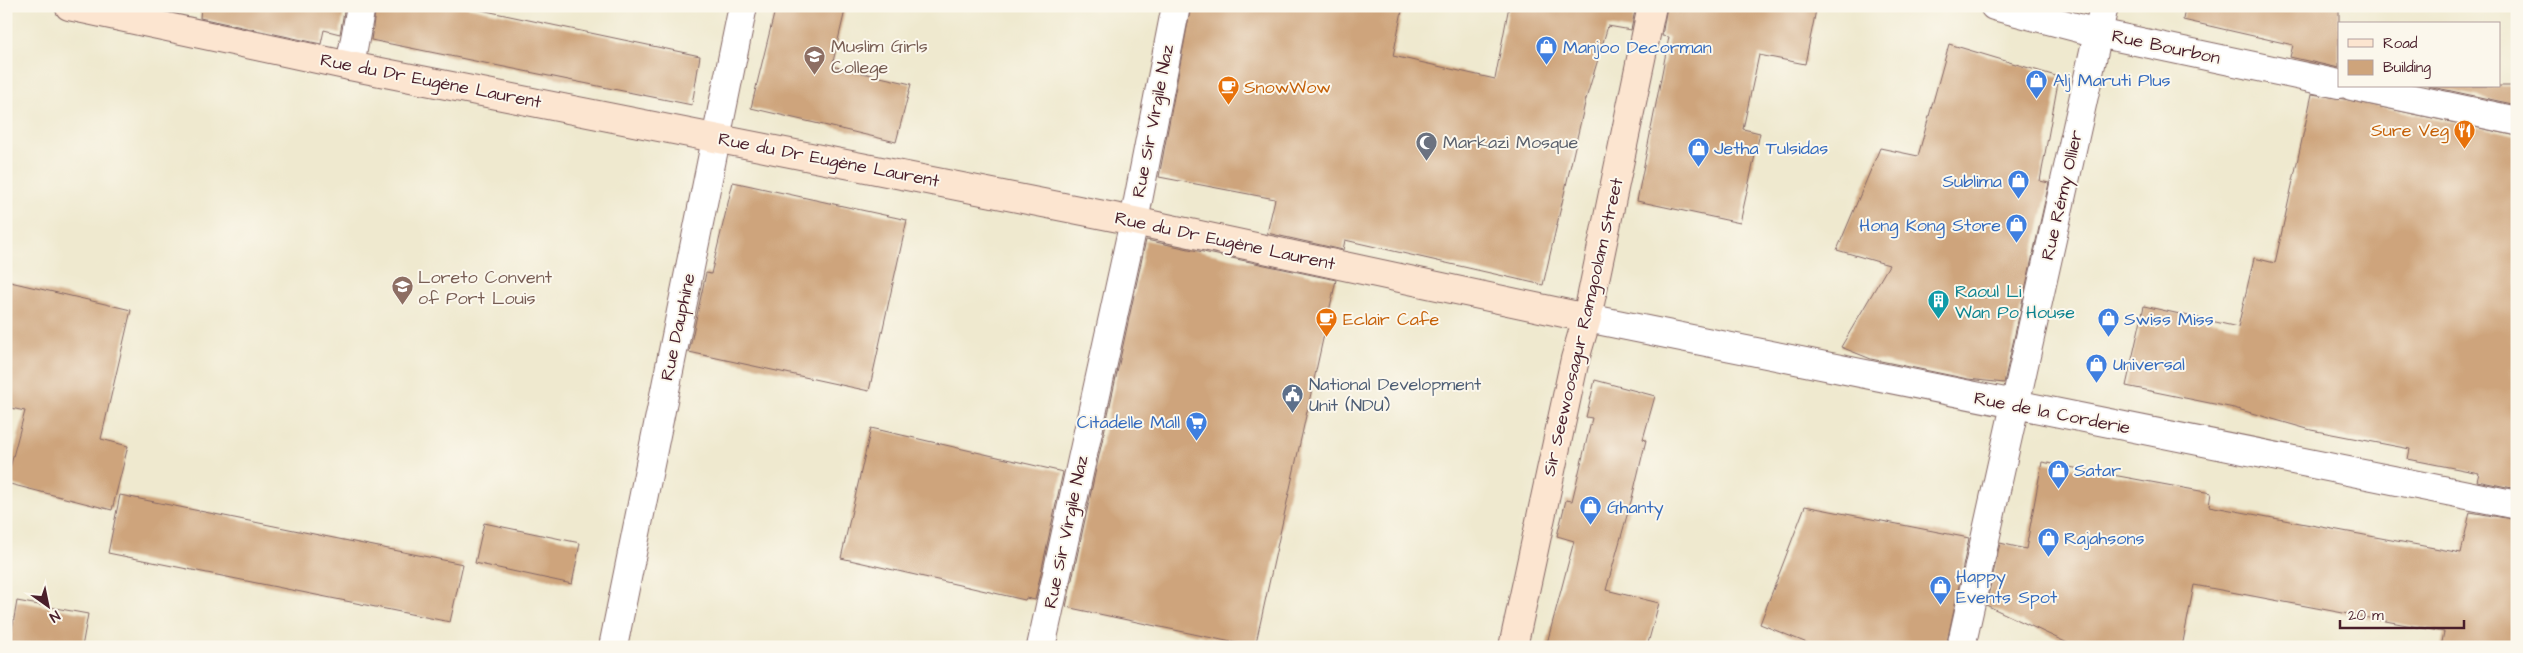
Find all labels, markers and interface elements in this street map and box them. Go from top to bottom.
legend [2338,22,2500,88]
street label: Rue Bourbon [2110,23,2222,71]
text: Road [2383,33,2418,54]
place label: Muslim Girls College [831,34,928,81]
shop icon: Manjoo Decorman [1535,35,1559,66]
place label: Manjoo Decorman [1563,35,1712,60]
street label: Rue Sir Virgile Naz [1126,42,1181,200]
school or university icon: Muslim Girls College [803,44,827,75]
street label: Rue du Dr Eugène Laurent [318,47,544,116]
text: Building [2383,57,2431,79]
shop icon: Alj Maruti Plus [2025,68,2049,99]
place label: Alj Maruti Plus [2053,68,2171,93]
cafe icon: SnowWow [1216,75,1240,106]
place label: SnowWow [1244,75,1331,100]
place label: Sure Veg [2371,118,2449,144]
restaurant icon: Sure Veg [2453,118,2477,149]
street label: Rue du Dr Eugène Laurent [716,126,942,195]
street label: Rue Rémy Ollier [2035,127,2090,263]
mosque icon: Markazi Mosque [1415,130,1439,161]
place label: Markazi Mosque [1443,130,1578,155]
shop icon: Jetha Tulsidas [1686,136,1710,167]
place label: Jetha Tulsidas [1714,136,1828,161]
place label: Sublima [1942,169,2002,194]
shop icon: Sublima [2006,169,2030,200]
street label: Sir Seewoosagur Ramgoolam Street [1536,175,1631,479]
street label: Rue du Dr Eugène Laurent [1112,205,1338,278]
place label: Hong Kong Store [1859,213,2001,239]
shop icon: Hong Kong Store [2005,213,2029,244]
place label: Loreto Convent of Port Louis [418,265,553,311]
street label: Rue Dauphine [654,271,702,383]
school or university icon: Loreto Convent of Port Louis [390,275,414,306]
place label: Raoul Li Wan Po House [1955,279,2075,325]
building icon: Raoul Li Wan Po House [1927,289,1951,320]
cafe icon: Eclair Cafe [1315,307,1339,338]
place label: Eclair Cafe [1343,307,1439,332]
shop icon: Swiss Miss [2096,307,2120,338]
place label: Swiss Miss [2124,307,2214,332]
shop icon: Universal [2085,352,2109,383]
place label: Universal [2113,352,2185,377]
place label: National Development Unit (NDU) [1309,372,1482,418]
public building icon: National Development Unit (NDU) [1281,382,1305,413]
street label: Rue de la Corderie [1972,386,2132,440]
place label: Citadelle Mall [1077,410,1180,435]
supermarket icon: Citadelle Mall [1184,410,1208,441]
street label: Rue Sir Virgile Naz [1038,453,1095,611]
shop icon: Satar [2046,458,2070,489]
place label: Satar [2074,458,2121,483]
shop icon: Ghanty [1579,495,1603,526]
place label: Ghanty [1607,495,1664,521]
shop icon: Rajahsons [2036,526,2060,557]
place label: Rajahsons [2064,526,2144,551]
place label: Happy Events Spot [1956,564,2058,610]
shop icon: Happy Events Spot [1928,574,1952,605]
north arrow [22,580,72,630]
scale bar [2340,598,2464,630]
text: N [45,605,64,627]
text: 20 m [2348,605,2384,626]

